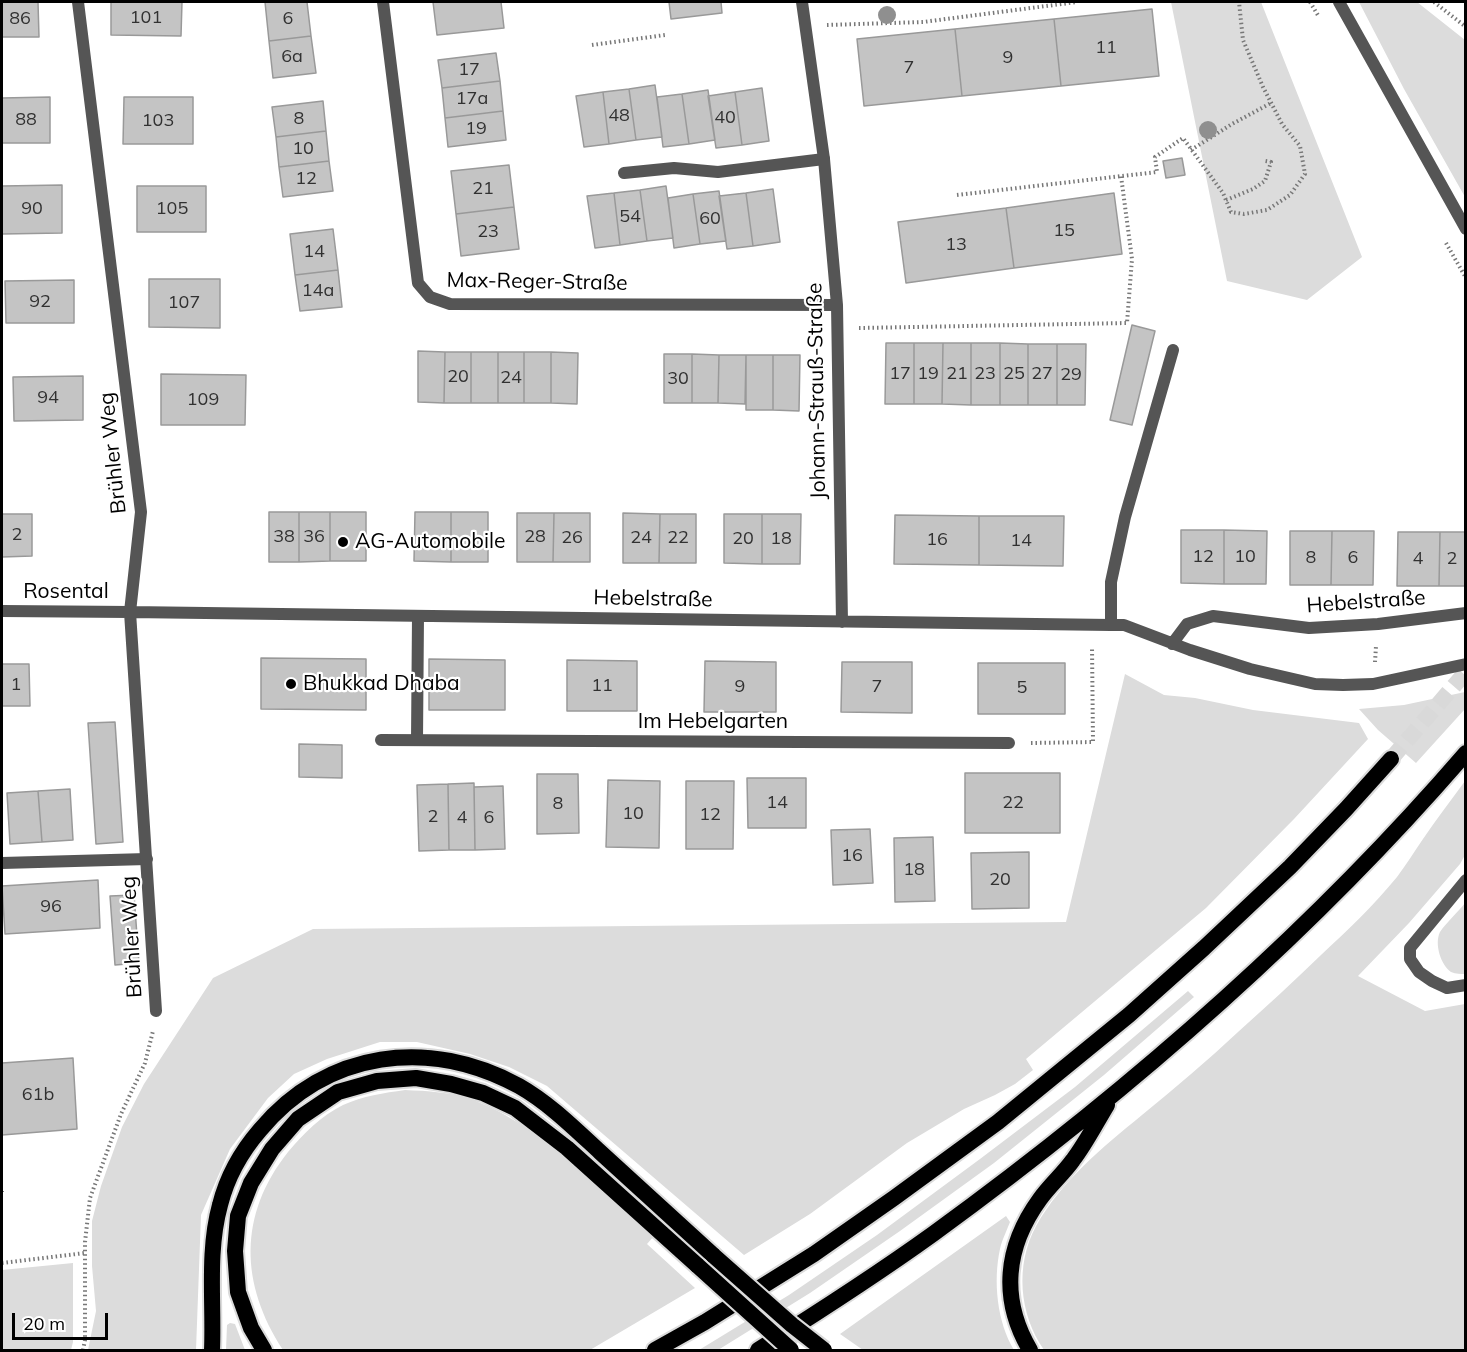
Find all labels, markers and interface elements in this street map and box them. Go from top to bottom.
house number: 101 [130,7,162,29]
house number: 86 [9,8,31,30]
house number: 6 [283,8,293,30]
house number: 11 [1095,37,1117,59]
house number: 6a [281,46,303,68]
house number: 9 [1003,47,1013,69]
house number: 7 [904,57,914,79]
house number: 17 [458,59,480,81]
house number: 17a [456,88,488,110]
house number: 48 [608,105,630,127]
house number: 40 [714,107,736,129]
house number: 8 [294,108,304,130]
house number: 88 [15,109,37,131]
house number: 103 [142,110,174,132]
house number: 19 [465,118,487,140]
house number: 10 [292,138,314,160]
house number: 12 [295,168,317,190]
house number: 21 [472,178,494,200]
house number: 90 [21,198,43,220]
house number: 105 [156,198,188,220]
house number: 54 [619,206,641,228]
house number: 60 [699,208,721,230]
house number: 15 [1053,220,1075,242]
house number: 23 [477,221,499,243]
house number: 13 [945,234,967,256]
house number: 14 [303,241,325,263]
street label: Max-Reger-Straße [446,268,628,296]
house number: 14a [302,280,334,302]
street label: Johann-Strauß-Straße [803,282,831,500]
house number: 92 [29,291,51,313]
house number: 107 [168,292,200,314]
house number: 17 [889,363,911,385]
house number: 19 [917,363,939,385]
house number: 21 [946,363,968,385]
house number: 23 [974,363,996,385]
house number: 25 [1003,363,1025,385]
house number: 27 [1031,363,1053,385]
house number: 29 [1060,364,1082,386]
house number: 20 [447,366,469,388]
house number: 24 [500,367,522,389]
house number: 30 [667,368,689,390]
house number: 94 [37,387,59,409]
house number: 109 [187,389,219,411]
street label: Brühler Weg [94,391,132,515]
house number: 2 [12,524,22,546]
house number: 38 [273,526,295,548]
house number: 36 [303,526,325,548]
house number: 28 [524,526,546,548]
house number: 26 [561,527,583,549]
house number: 24 [630,527,652,549]
house number: 22 [667,527,689,549]
house number: 20 [732,528,754,550]
house number: 18 [770,528,792,550]
place label: AG-Automobile [355,529,505,555]
house number: 16 [926,529,948,551]
house number: 14 [1010,530,1032,552]
marker: AG-Automobile [336,535,350,549]
house number: 12 [1192,546,1214,568]
house number: 10 [1234,546,1256,568]
house number: 8 [1306,547,1316,569]
house number: 6 [1348,547,1358,569]
house number: 4 [1413,548,1423,570]
house number: 2 [1447,548,1457,570]
street label: Rosental [23,579,109,605]
street label: Hebelstraße [593,585,713,613]
street label: Hebelstraße [1306,585,1426,619]
place label: Bhukkad Dhaba [303,671,460,697]
house number: 1 [11,674,21,696]
house number: 11 [591,675,613,697]
house number: 9 [735,676,745,698]
house number: 7 [872,676,882,698]
marker: Bhukkad Dhaba [284,677,298,691]
house number: 5 [1017,677,1027,699]
street label: Im Hebelgarten [638,709,788,735]
house number: 14 [766,792,788,814]
house number: 22 [1002,792,1024,814]
house number: 8 [553,793,563,815]
house number: 10 [622,803,644,825]
house number: 12 [699,804,721,826]
house number: 2 [428,806,438,828]
house number: 4 [457,807,467,829]
house number: 6 [484,807,494,829]
house number: 16 [841,845,863,867]
house number: 18 [903,859,925,881]
house number: 20 [989,869,1011,891]
street label: Brühler Weg [116,875,148,999]
house number: 96 [40,896,62,918]
house number: 61b [22,1084,54,1106]
scale bar [15,1301,111,1339]
text: 20 m [23,1312,65,1335]

